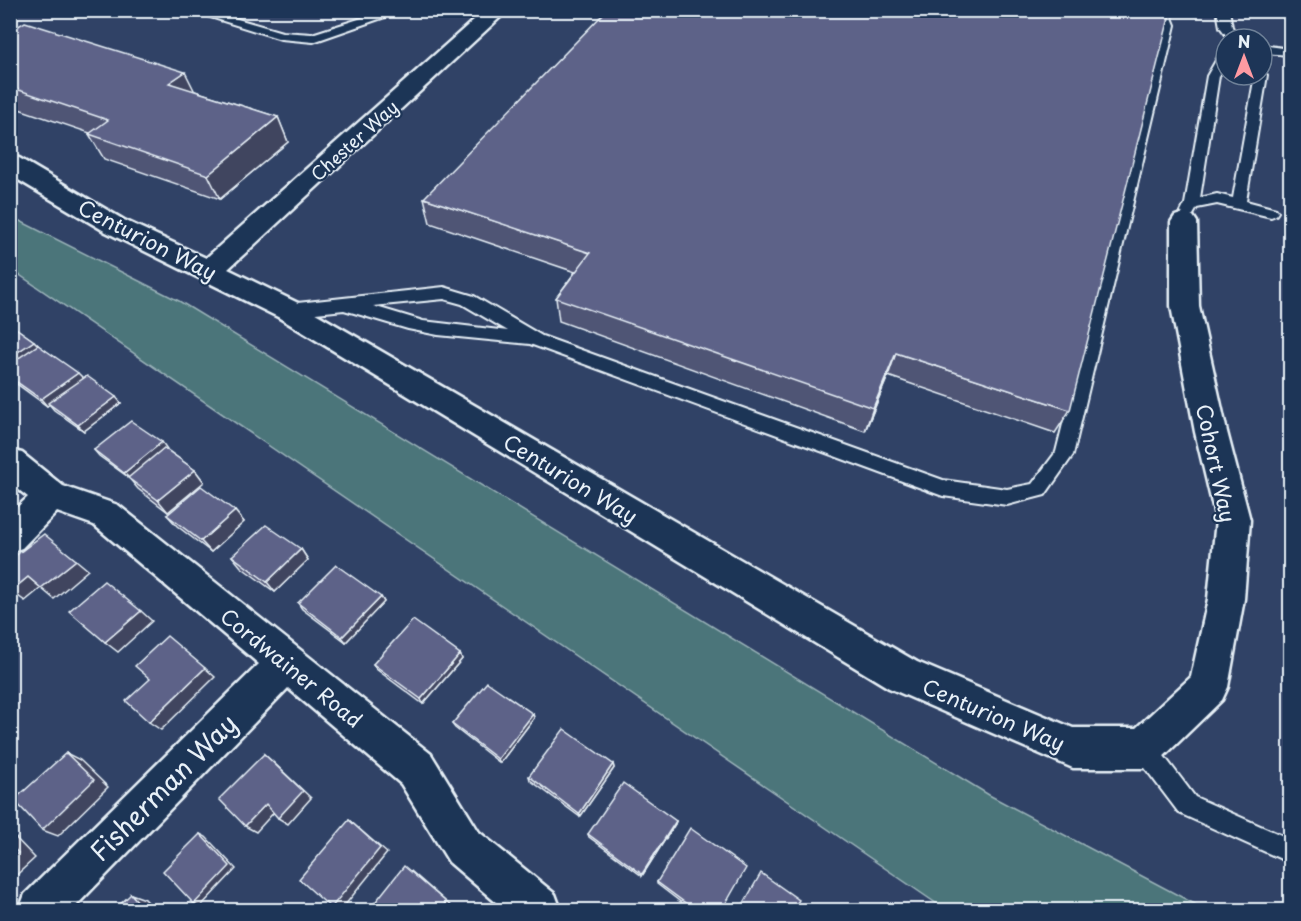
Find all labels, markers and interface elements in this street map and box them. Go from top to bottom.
north arrow [1214,27,1274,87]
text: N [1238,29,1250,53]
street label: Chester Way [304,93,404,187]
street label: Centurion Way [73,190,223,288]
street label: Cohort Way [1189,401,1245,525]
street label: Centurion Way [498,425,644,531]
street label: Cordwainer Road [214,600,370,734]
street label: Centurion Way [918,670,1070,758]
street label: Fisherman Way [80,704,246,870]

